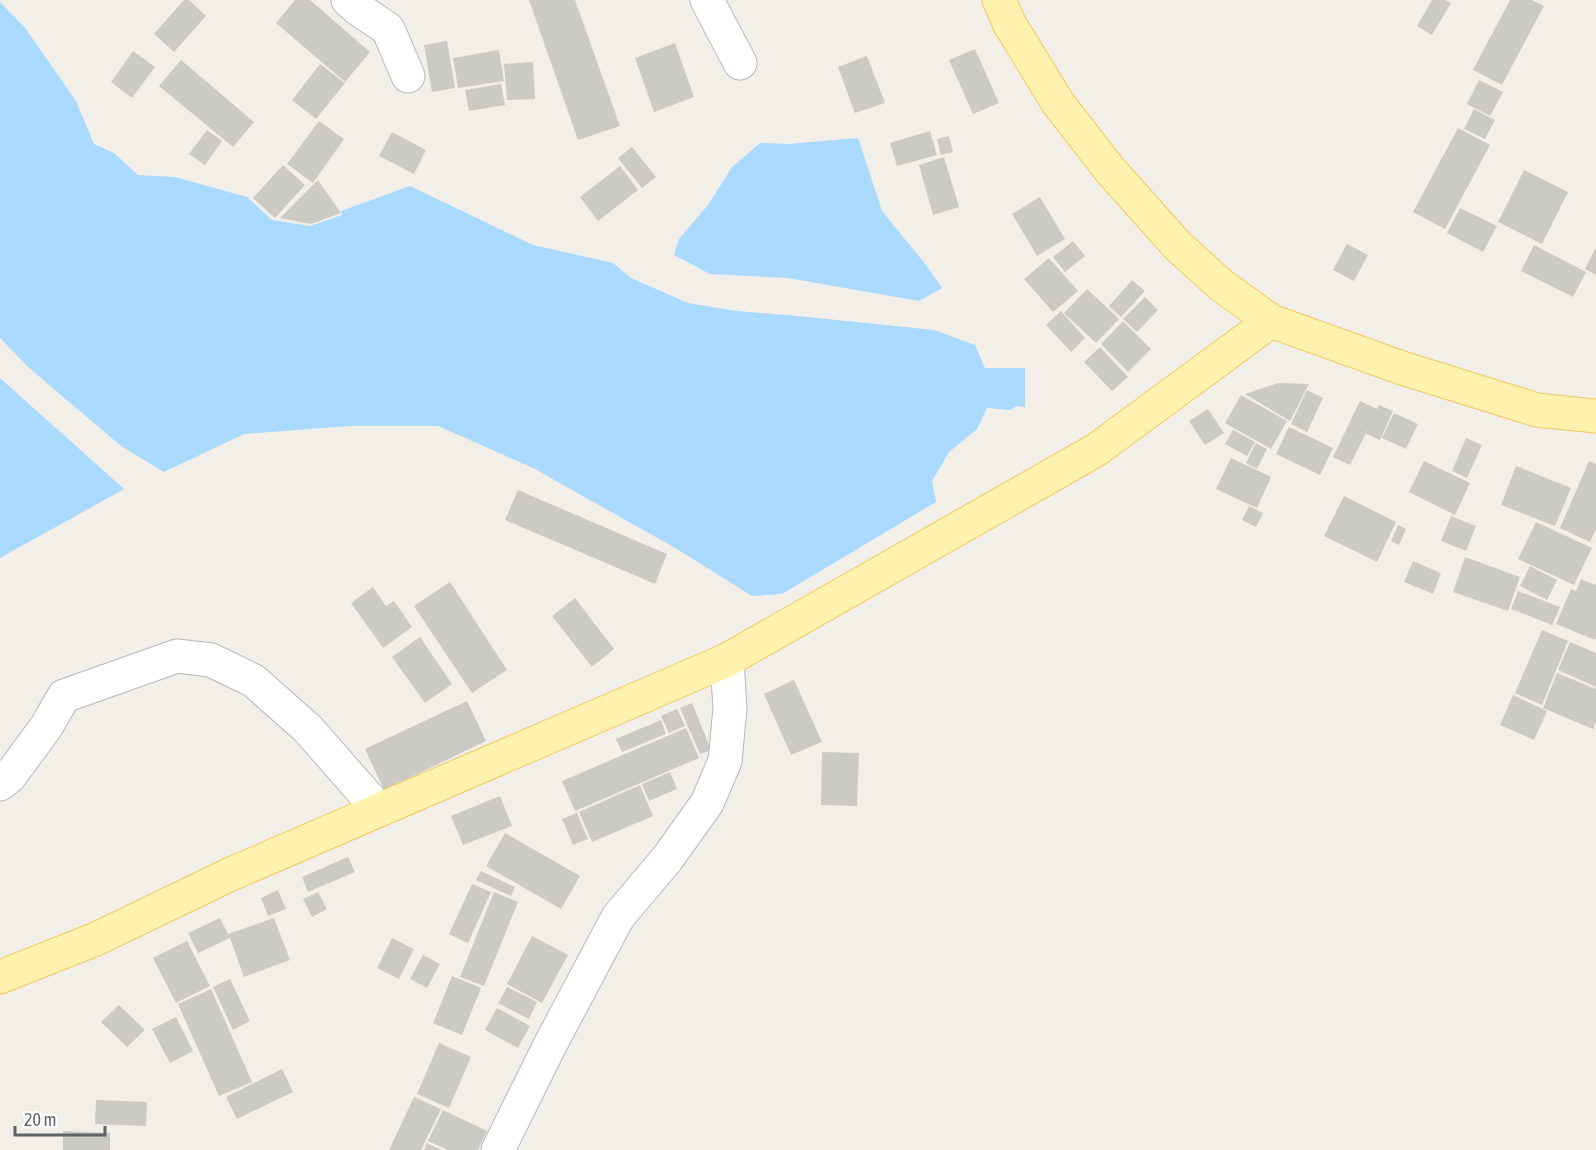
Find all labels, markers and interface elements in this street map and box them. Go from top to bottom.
scale bar [15,1099,105,1137]
text: 20 m [24,1109,56,1130]

